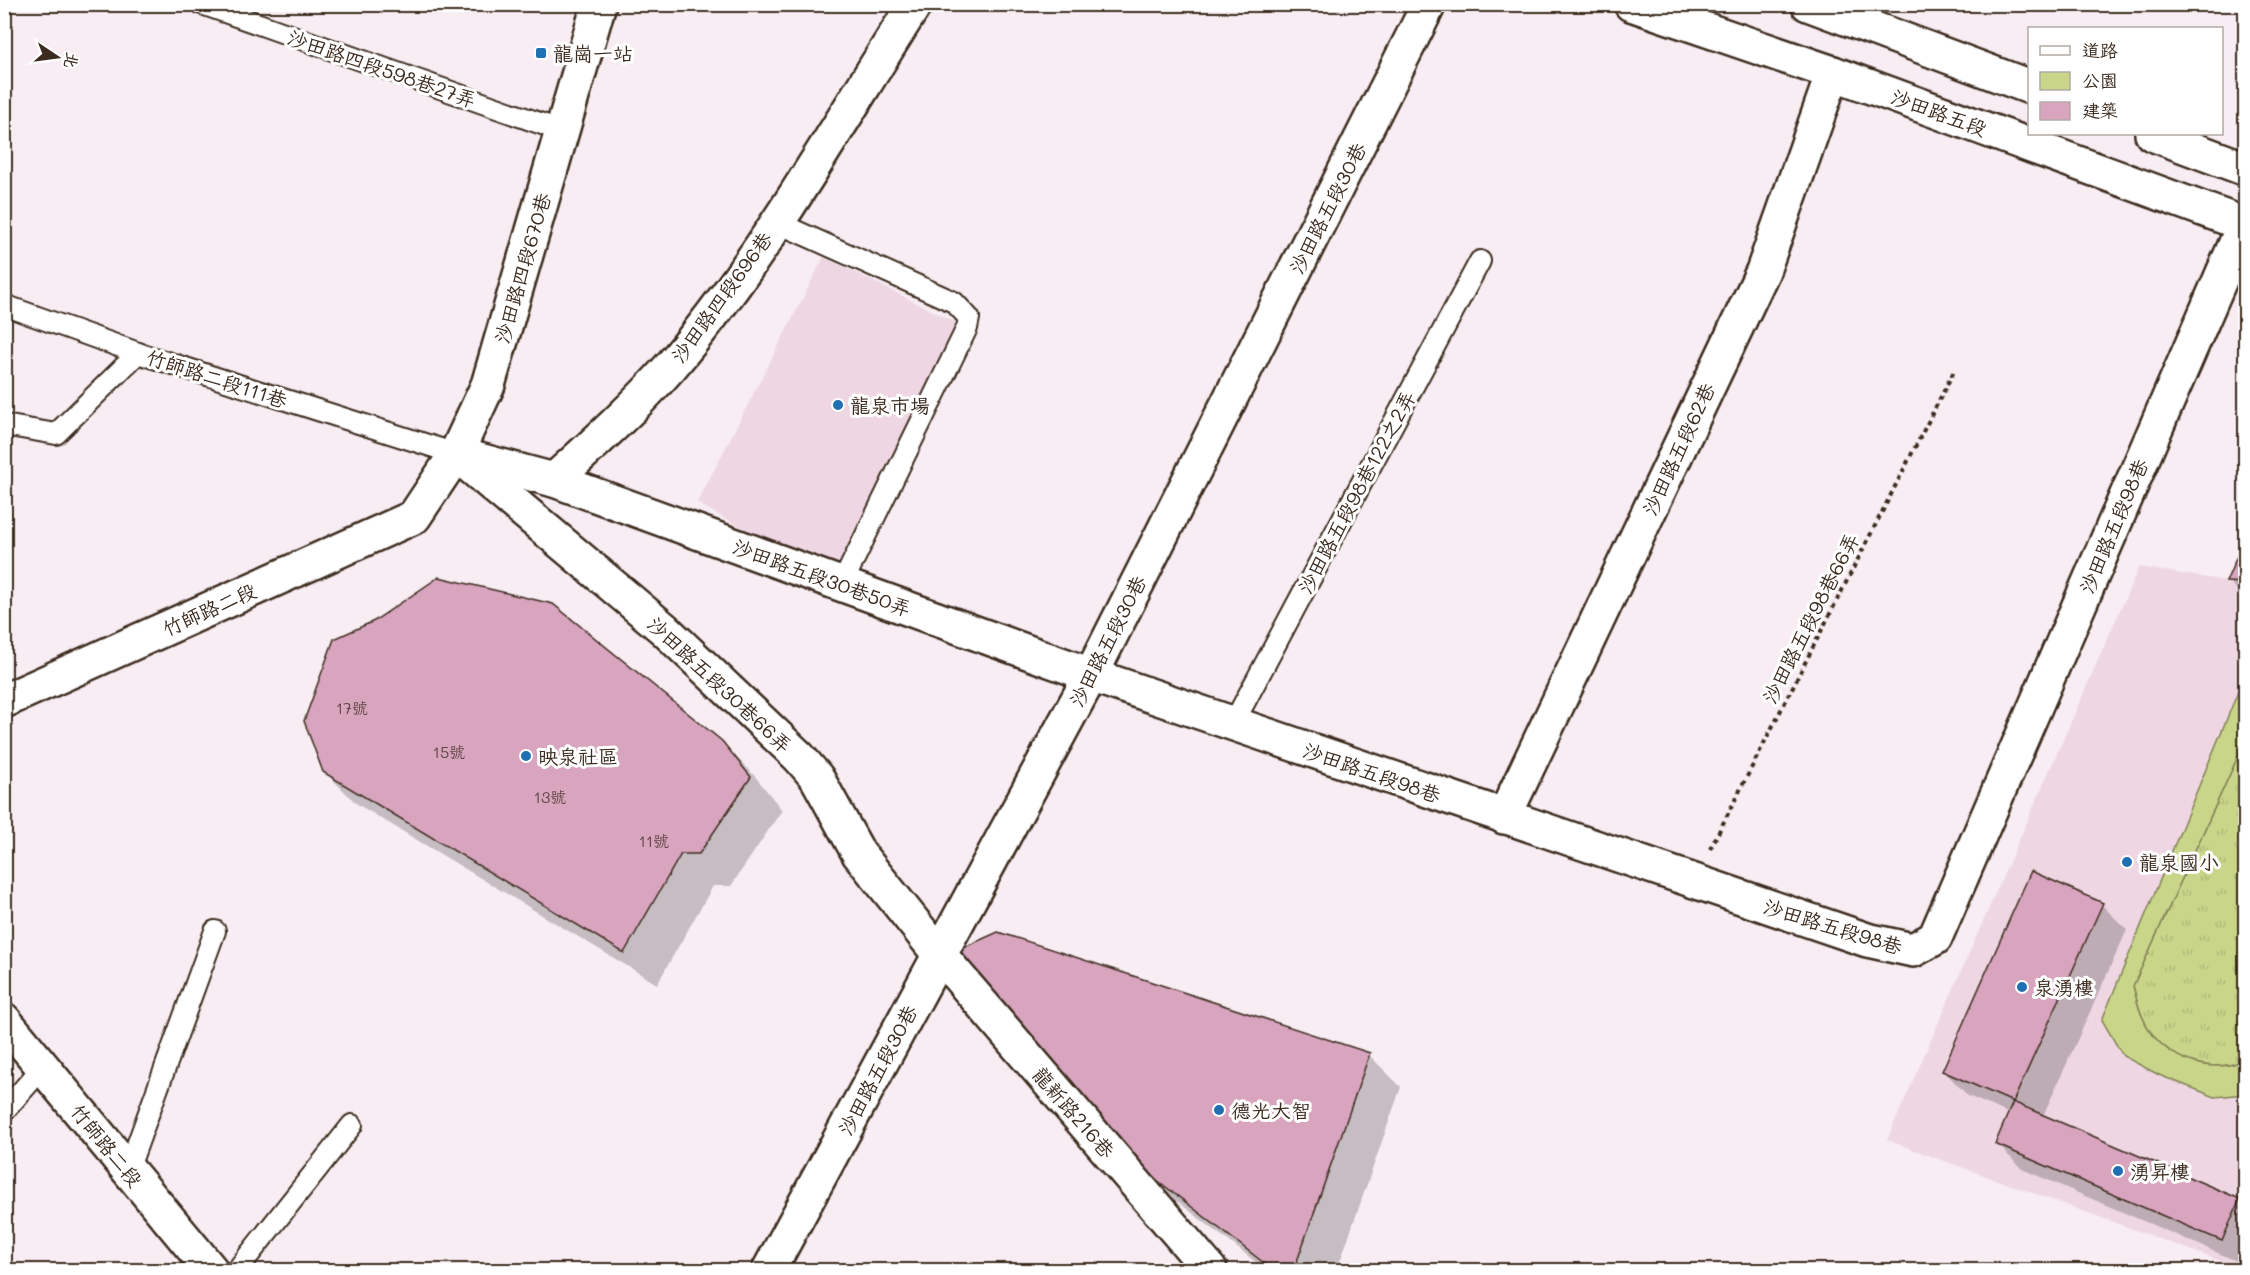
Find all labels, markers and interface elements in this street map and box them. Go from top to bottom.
street label: 沙田路四段598巷27弄 [284,24,480,112]
north arrow [27,27,87,87]
legend [2028,27,2223,135]
text: 道路 [2082,38,2118,62]
place label: 龍崗一站 [553,40,633,66]
marker: 龍崗一站 [534,46,548,60]
text: 北 [60,50,84,71]
text: 公園 [2082,68,2118,92]
street label: 沙田路五段 [1888,83,1990,141]
text: 建築 [2082,98,2118,122]
street label: 沙田路五段30巷 [1283,137,1372,278]
street label: 沙田路四段670巷 [488,189,556,346]
street label: 沙田路四段696巷 [665,225,778,368]
street label: 竹師路二段111巷 [143,343,292,413]
street label: 沙田路五段62巷 [1636,378,1720,519]
street label: 沙田路五段98巷122之2弄 [1291,386,1421,598]
place label: 龍泉市場 [850,392,930,418]
marker: 龍泉市場 [831,398,845,412]
street label: 沙田路五段98巷 [2073,454,2153,597]
street label: 沙田路五段98巷66弄 [1756,528,1864,708]
street label: 沙田路五段30巷50弄 [729,533,915,621]
street label: 沙田路五段30巷 [1063,570,1152,711]
street label: 竹師路二段 [158,577,260,641]
street label: 沙田路五段30巷66弄 [642,610,798,758]
house number: 17號 [336,697,368,718]
street label: 沙田路五段98巷 [1300,736,1445,808]
house number: 15號 [433,741,465,762]
place label: 映泉社區 [538,743,618,769]
marker: 映泉社區 [519,749,533,763]
house number: 13號 [534,786,566,807]
house number: 11號 [639,830,669,851]
place label: 龍泉國小 [2139,849,2219,875]
marker: 龍泉國小 [2120,855,2134,869]
street label: 沙田路五段98巷 [1760,893,1907,960]
place label: 泉湧樓 [2034,974,2094,1000]
marker: 泉湧樓 [2015,980,2029,994]
street label: 沙田路五段30巷 [832,999,923,1140]
street label: 龍新路216巷 [1027,1061,1121,1164]
place label: 德光大智 [1231,1097,1311,1123]
street label: 竹師路二段 [65,1098,149,1192]
marker: 德光大智 [1212,1103,1226,1117]
place label: 湧昇樓 [2130,1158,2190,1184]
marker: 湧昇樓 [2111,1164,2125,1178]

